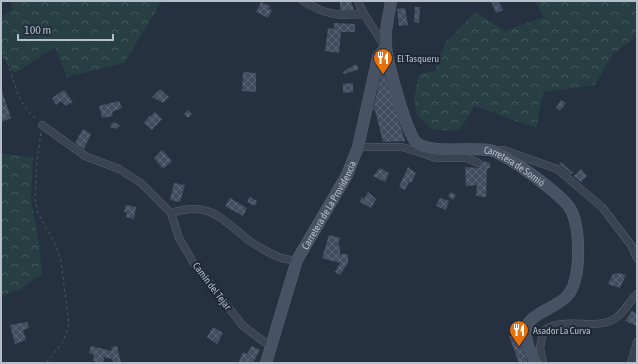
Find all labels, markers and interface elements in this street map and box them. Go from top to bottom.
scale bar [18,16,113,42]
text: 100 m [24,23,51,37]
restaurant icon: El Tasqueru [372,47,394,75]
place label: El Tasqueru [397,53,439,64]
street label: Carretera de Somió [484,144,547,188]
street label: Carretera de La Providencia [299,159,358,251]
street label: Camín del Tejar [191,260,234,313]
restaurant icon: Asador La Curva [508,319,530,347]
place label: Asador La Curva [533,325,591,336]

